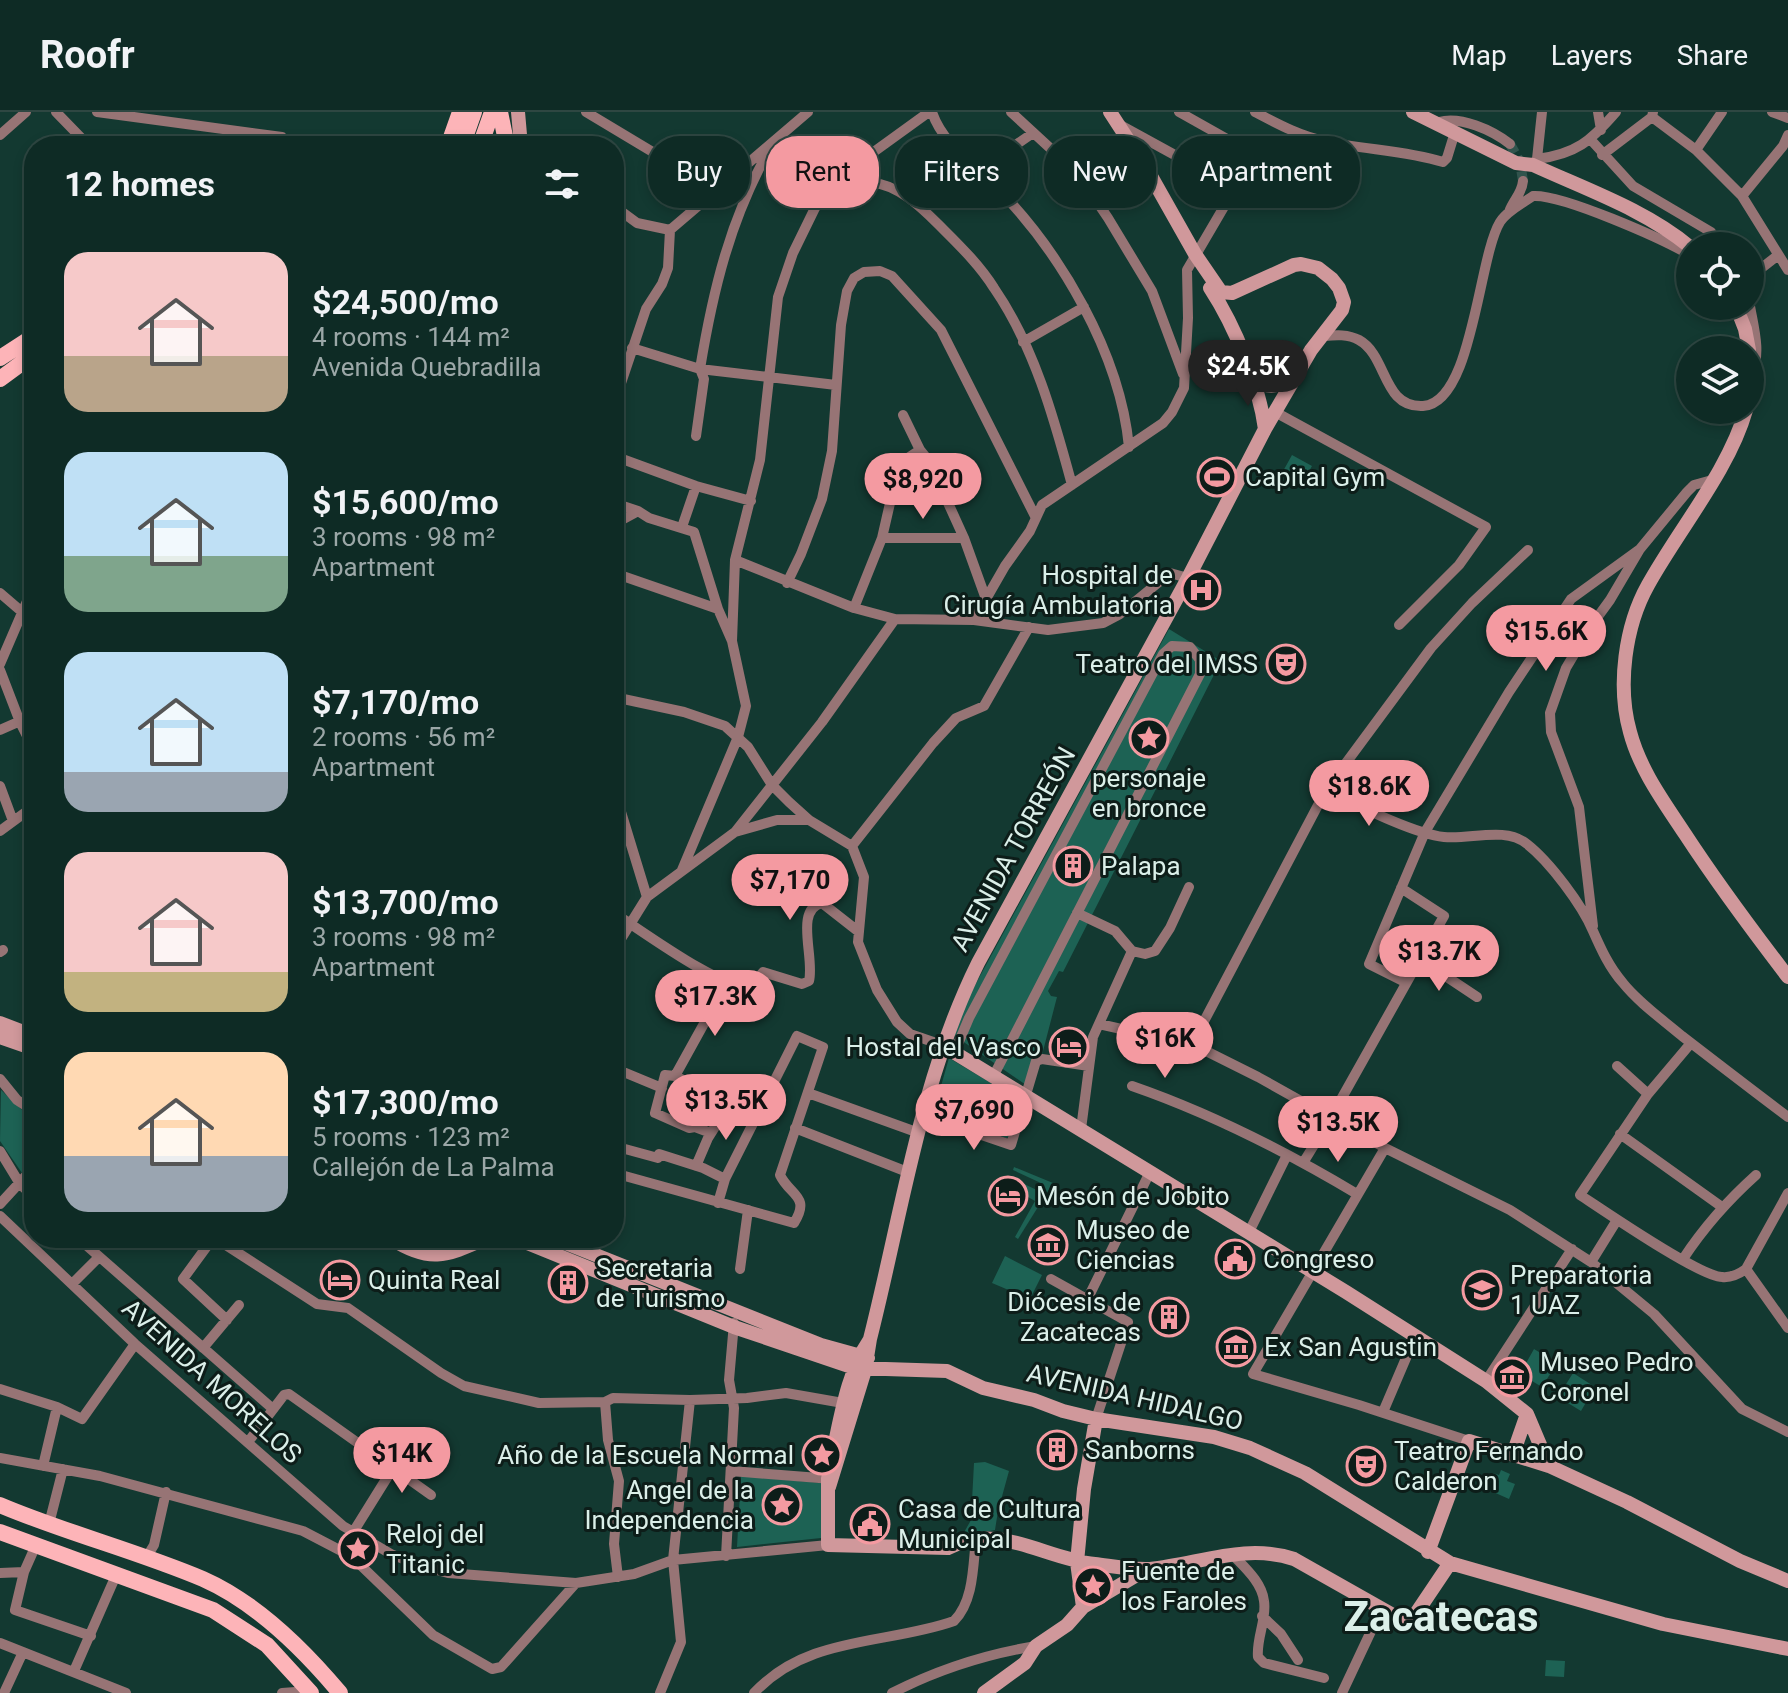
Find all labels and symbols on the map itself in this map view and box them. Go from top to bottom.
pin: $24.5K [1183,340,1313,408]
pin: $8,920 [858,453,988,521]
sports icon: Capital Gym [1196,456,1238,498]
place label: Capital Gym [1245,462,1385,492]
place label: Hospital de Cirugía Ambulatoria [943,560,1173,620]
hospital icon: Hospital de Cirugía Ambulatoria [1180,569,1222,611]
pin: $15.6K [1481,605,1611,673]
theatre icon: Teatro del IMSS [1265,643,1307,685]
place label: Teatro del IMSS [1076,649,1258,679]
place icon: personaje en bronce [1128,717,1170,759]
street label: AVENIDA TORREÓN [944,742,1082,956]
pin: $18.6K [1304,760,1434,828]
place label: personaje en bronce [1092,763,1206,823]
building icon: Palapa [1052,845,1094,887]
place label: Palapa [1101,851,1181,881]
pin: $7,170 [725,854,855,922]
pin: $13.7K [1374,925,1504,993]
pin: $17.3K [650,970,780,1038]
pin: $16K [1118,1012,1212,1080]
hotel icon: Hostal del Vasco [1048,1026,1090,1068]
place label: Hostal del Vasco [846,1032,1041,1062]
pin: $13.5K [661,1074,791,1142]
pin: $7,690 [909,1084,1039,1152]
pin: $13.5K [1273,1096,1403,1164]
hotel icon: Mesón de Jobito [987,1175,1029,1217]
place label: Mesón de Jobito [1036,1181,1230,1211]
place label: Museo de Ciencias [1076,1215,1190,1275]
museum icon: Museo de Ciencias [1027,1224,1069,1266]
public building icon: Congreso [1214,1238,1256,1280]
place label: Congreso [1263,1244,1374,1274]
place label: Secretaria de Turismo [596,1253,725,1313]
hotel icon: Quinta Real [319,1259,361,1301]
place label: Preparatoria 1 UAZ [1510,1260,1652,1320]
building icon: Secretaria de Turismo [547,1262,589,1304]
place label: Quinta Real [368,1265,500,1295]
school or university icon: Preparatoria 1 UAZ [1461,1269,1503,1311]
place label: Diócesis de Zacatecas [1007,1287,1141,1347]
street label: AVENIDA MORELOS [116,1293,308,1469]
building icon: Diócesis de Zacatecas [1148,1296,1190,1338]
museum icon: Ex San Agustin [1215,1326,1257,1368]
place label: Ex San Agustin [1264,1332,1437,1362]
place label: Museo Pedro Coronel [1540,1347,1694,1407]
museum icon: Museo Pedro Coronel [1491,1356,1533,1398]
street label: AVENIDA HIDALGO [1024,1358,1246,1436]
pin: $14K [355,1427,449,1495]
building icon: Sanborns [1036,1429,1078,1471]
place icon: Año de la Escuela Normal [801,1434,843,1476]
place label: Sanborns [1085,1435,1195,1465]
place label: Teatro Fernando Calderon [1394,1436,1584,1496]
place label: Año de la Escuela Normal [497,1440,794,1470]
theatre icon: Teatro Fernando Calderon [1345,1445,1387,1487]
place label: Angel de la Independencia [584,1475,754,1535]
place icon: Angel de la Independencia [761,1484,803,1526]
place label: Casa de Cultura Municipal [898,1494,1081,1554]
public building icon: Casa de Cultura Municipal [849,1503,891,1545]
place label: Reloj del Titanic [386,1519,484,1579]
place icon: Reloj del Titanic [337,1528,379,1570]
place label: Fuente de los Faroles [1121,1556,1247,1616]
place icon: Fuente de los Faroles [1072,1565,1114,1607]
district label: Zacatecas [1343,1592,1539,1641]

